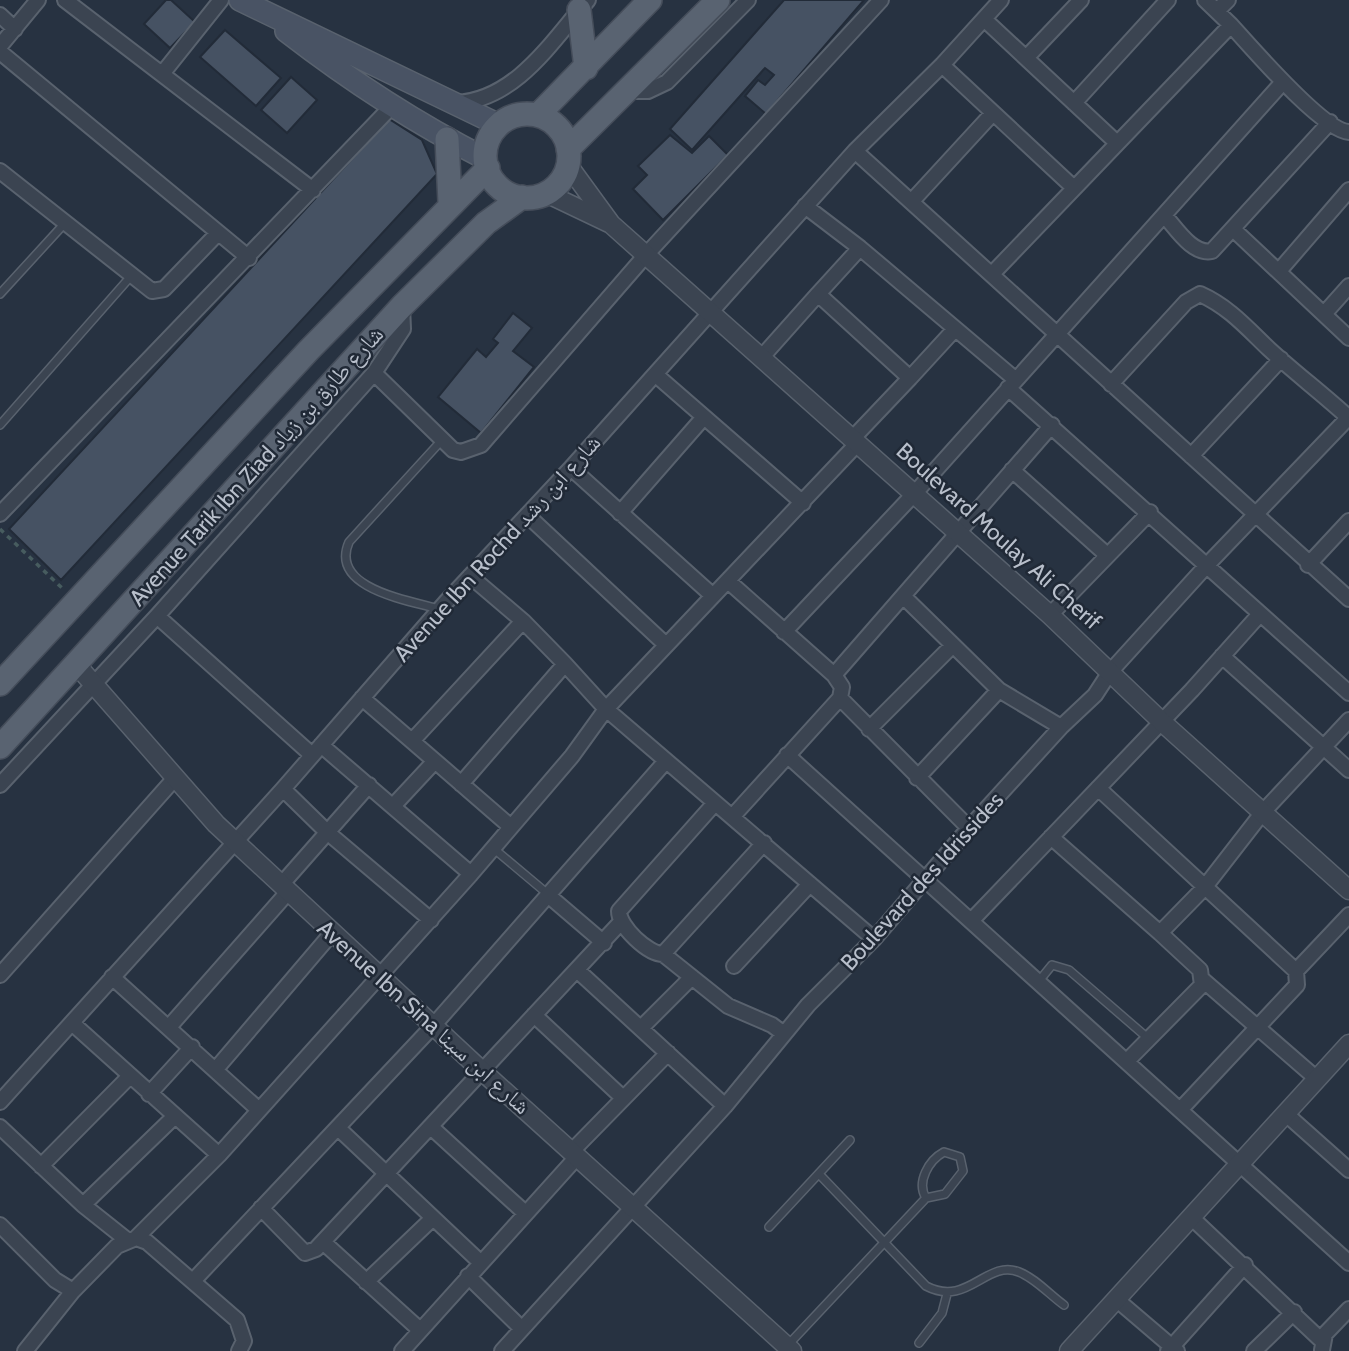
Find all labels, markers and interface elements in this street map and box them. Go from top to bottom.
street label: Avenue Tarik Ibn Ziad شارع طارق بن زياد [123,321,390,612]
street label: Avenue Ibn Rochd شارع ابن رشد [388,429,607,668]
street label: Boulevard Moulay Ali Cherif [891,437,1108,636]
street label: Boulevard des Idrissides [835,786,1009,976]
street label: Avenue Ibn Sina شارع ابن سينا [311,914,536,1121]

